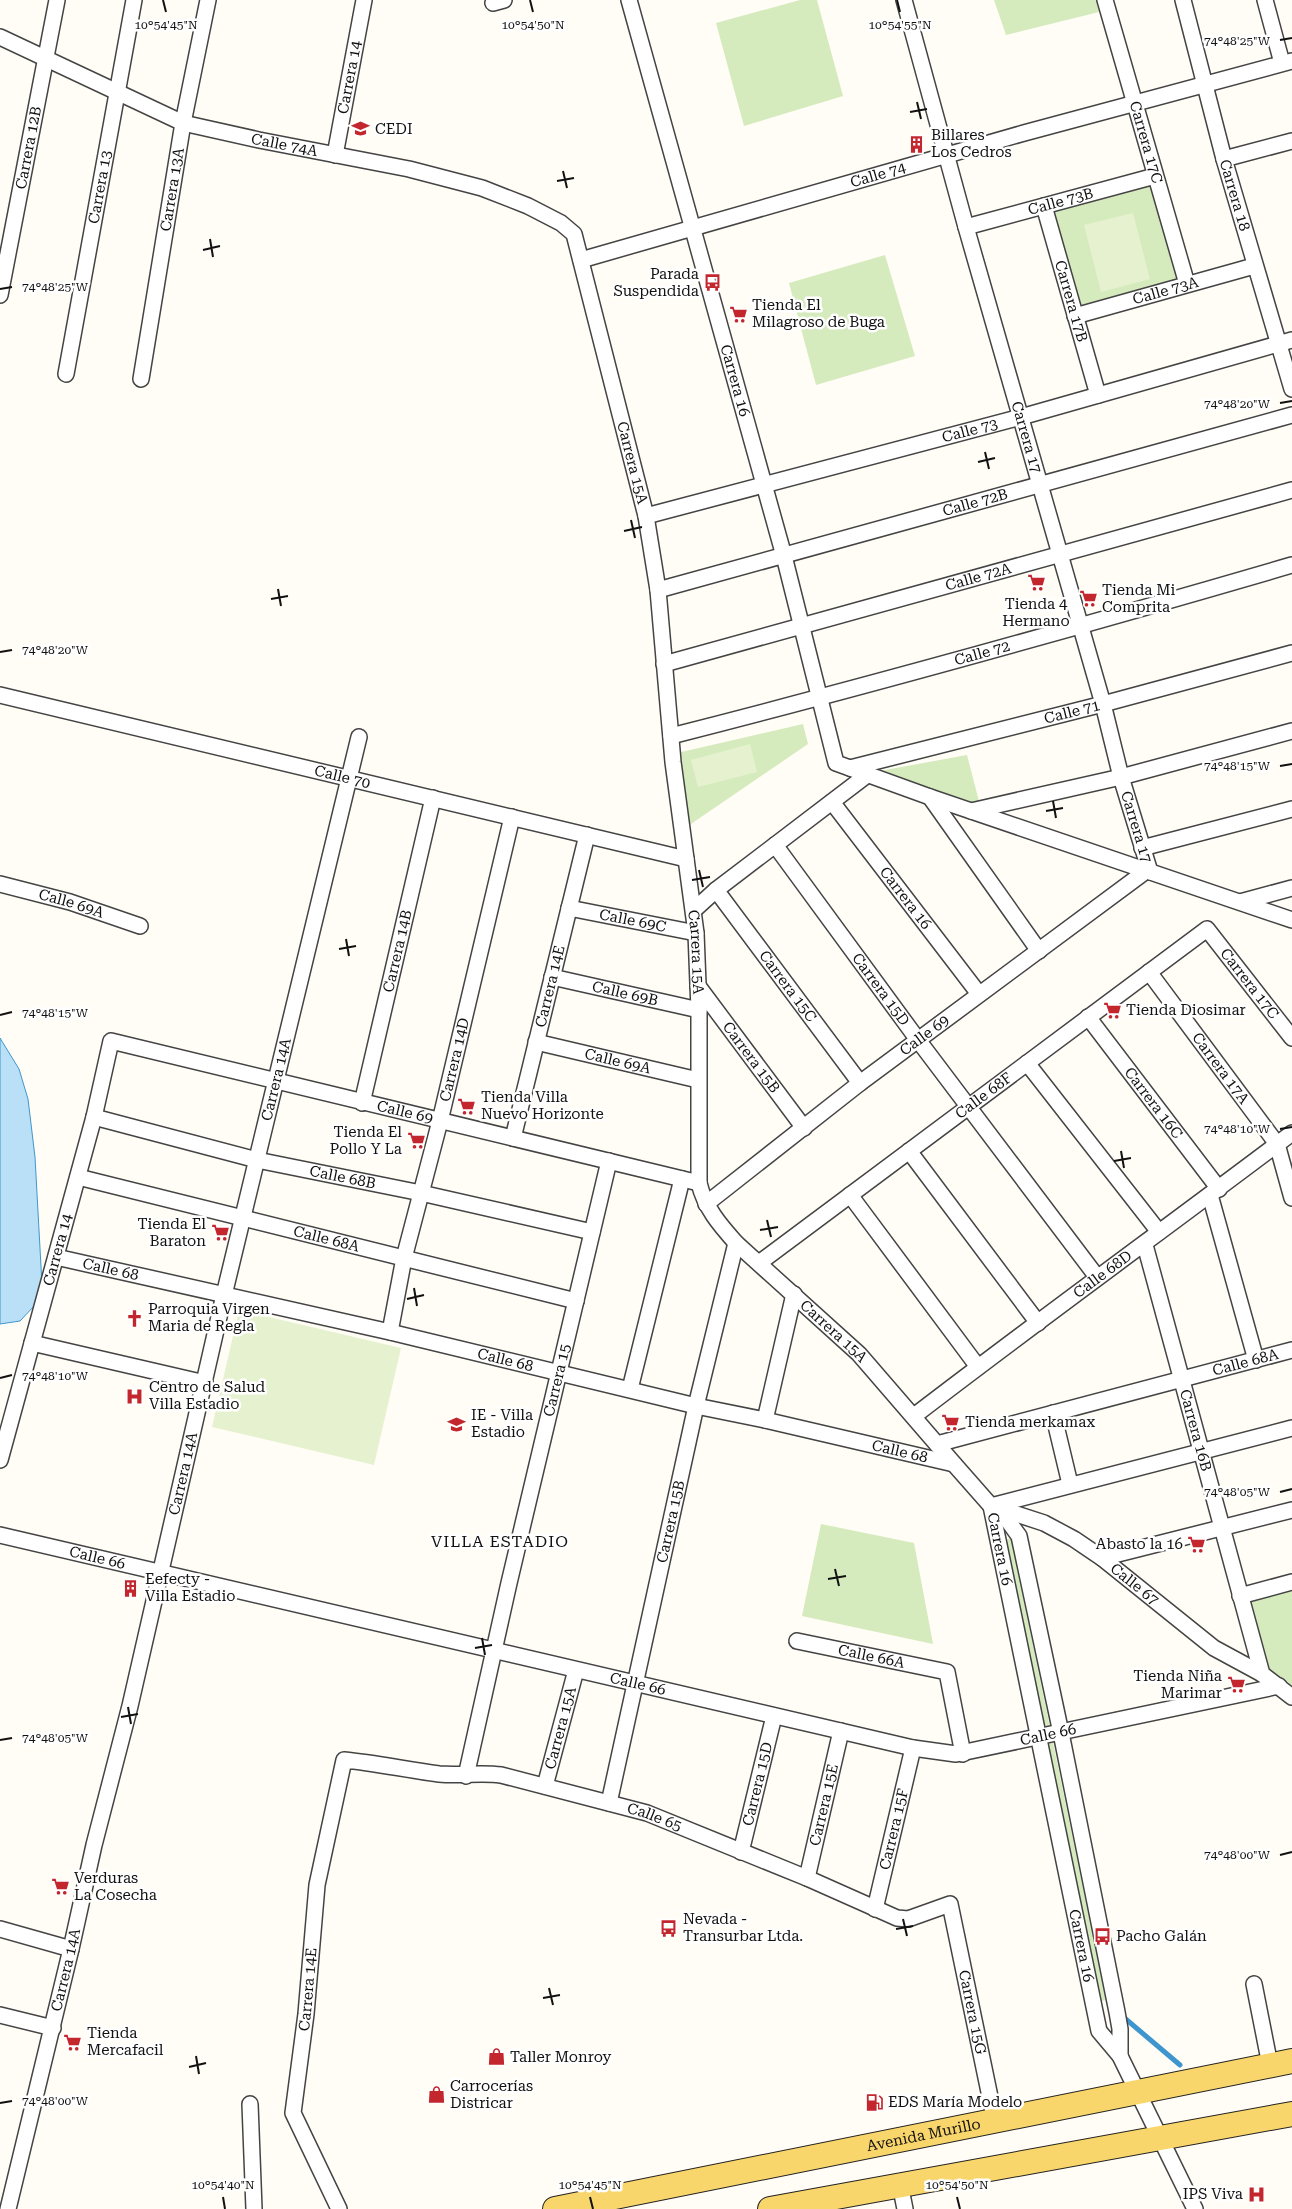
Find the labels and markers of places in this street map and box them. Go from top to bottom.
school or university icon: CEDI [351,119,371,139]
place label: CEDI [375,120,413,138]
place label: Billares Los Cedros [931,126,1012,161]
building icon: Billares Los Cedros [907,134,927,154]
place label: Parada Suspendida [613,265,699,300]
bus stop icon: Parada Suspendida [703,273,723,293]
place label: Tienda El Milagroso de Buga [752,296,885,331]
supermarket icon: Tienda El Milagroso de Buga [728,304,748,324]
supermarket icon: Tienda 4 Hermano [1026,573,1046,593]
place label: Tienda Mi Comprita [1102,581,1176,616]
supermarket icon: Tienda Mi Comprita [1078,589,1098,609]
place label: Tienda 4 Hermano [1002,595,1070,630]
supermarket icon: Tienda Diosimar [1102,1000,1122,1020]
place label: Tienda Diosimar [1126,1001,1246,1019]
place label: Tienda Villa Nuevo Horizonte [481,1088,604,1123]
supermarket icon: Tienda Villa Nuevo Horizonte [457,1096,477,1116]
place label: Tienda El Pollo Y La [330,1123,402,1158]
supermarket icon: Tienda El Pollo Y La [406,1131,426,1151]
place label: Tienda El Baraton [137,1215,206,1250]
supermarket icon: Tienda El Baraton [210,1223,230,1243]
place label: Parroquia Virgen Maria de Regla [148,1300,270,1335]
church icon: Parroquia Virgen Maria de Regla [124,1308,144,1328]
place label: Centro de Salud Villa Estadio [149,1378,266,1413]
hospital icon: Centro de Salud Villa Estadio [125,1386,145,1406]
place label: IE - Villa Estadio [471,1406,533,1441]
supermarket icon: Tienda merkamax [941,1412,961,1432]
place label: Tienda merkamax [965,1413,1096,1431]
school or university icon: IE - Villa Estadio [447,1414,467,1434]
supermarket icon: Abasto la 16 [1187,1534,1207,1554]
place label: Abasto la 16 [1096,1535,1183,1553]
place label: Eefecty - Villa Estadio [145,1570,235,1605]
building icon: Eefecty - Villa Estadio [121,1578,141,1598]
place label: Tienda Niña Marimar [1133,1667,1222,1702]
supermarket icon: Tienda Niña Marimar [1226,1675,1246,1695]
place label: Verduras La Cosecha [74,1869,157,1904]
supermarket icon: Verduras La Cosecha [50,1877,70,1897]
place label: Nevada - Transurbar Ltda. [683,1910,803,1945]
bus stop icon: Nevada - Transurbar Ltda. [659,1918,679,1938]
bus stop icon: Pacho Galán [1092,1926,1112,1946]
place label: Pacho Galán [1116,1927,1207,1945]
place label: Tienda Mercafacil [87,2024,164,2059]
supermarket icon: Tienda Mercafacil [63,2032,83,2052]
shop icon: Taller Monroy [486,2047,506,2067]
place label: Taller Monroy [510,2048,612,2066]
place label: Carrocerías Districar [450,2077,533,2112]
shop icon: Carrocerías Districar [426,2085,446,2105]
fuel station icon: EDS María Modelo [864,2092,884,2112]
place label: EDS María Modelo [888,2093,1022,2111]
hospital icon: IPS Viva [1247,2184,1267,2204]
place label: IPS Viva [1183,2185,1243,2203]

